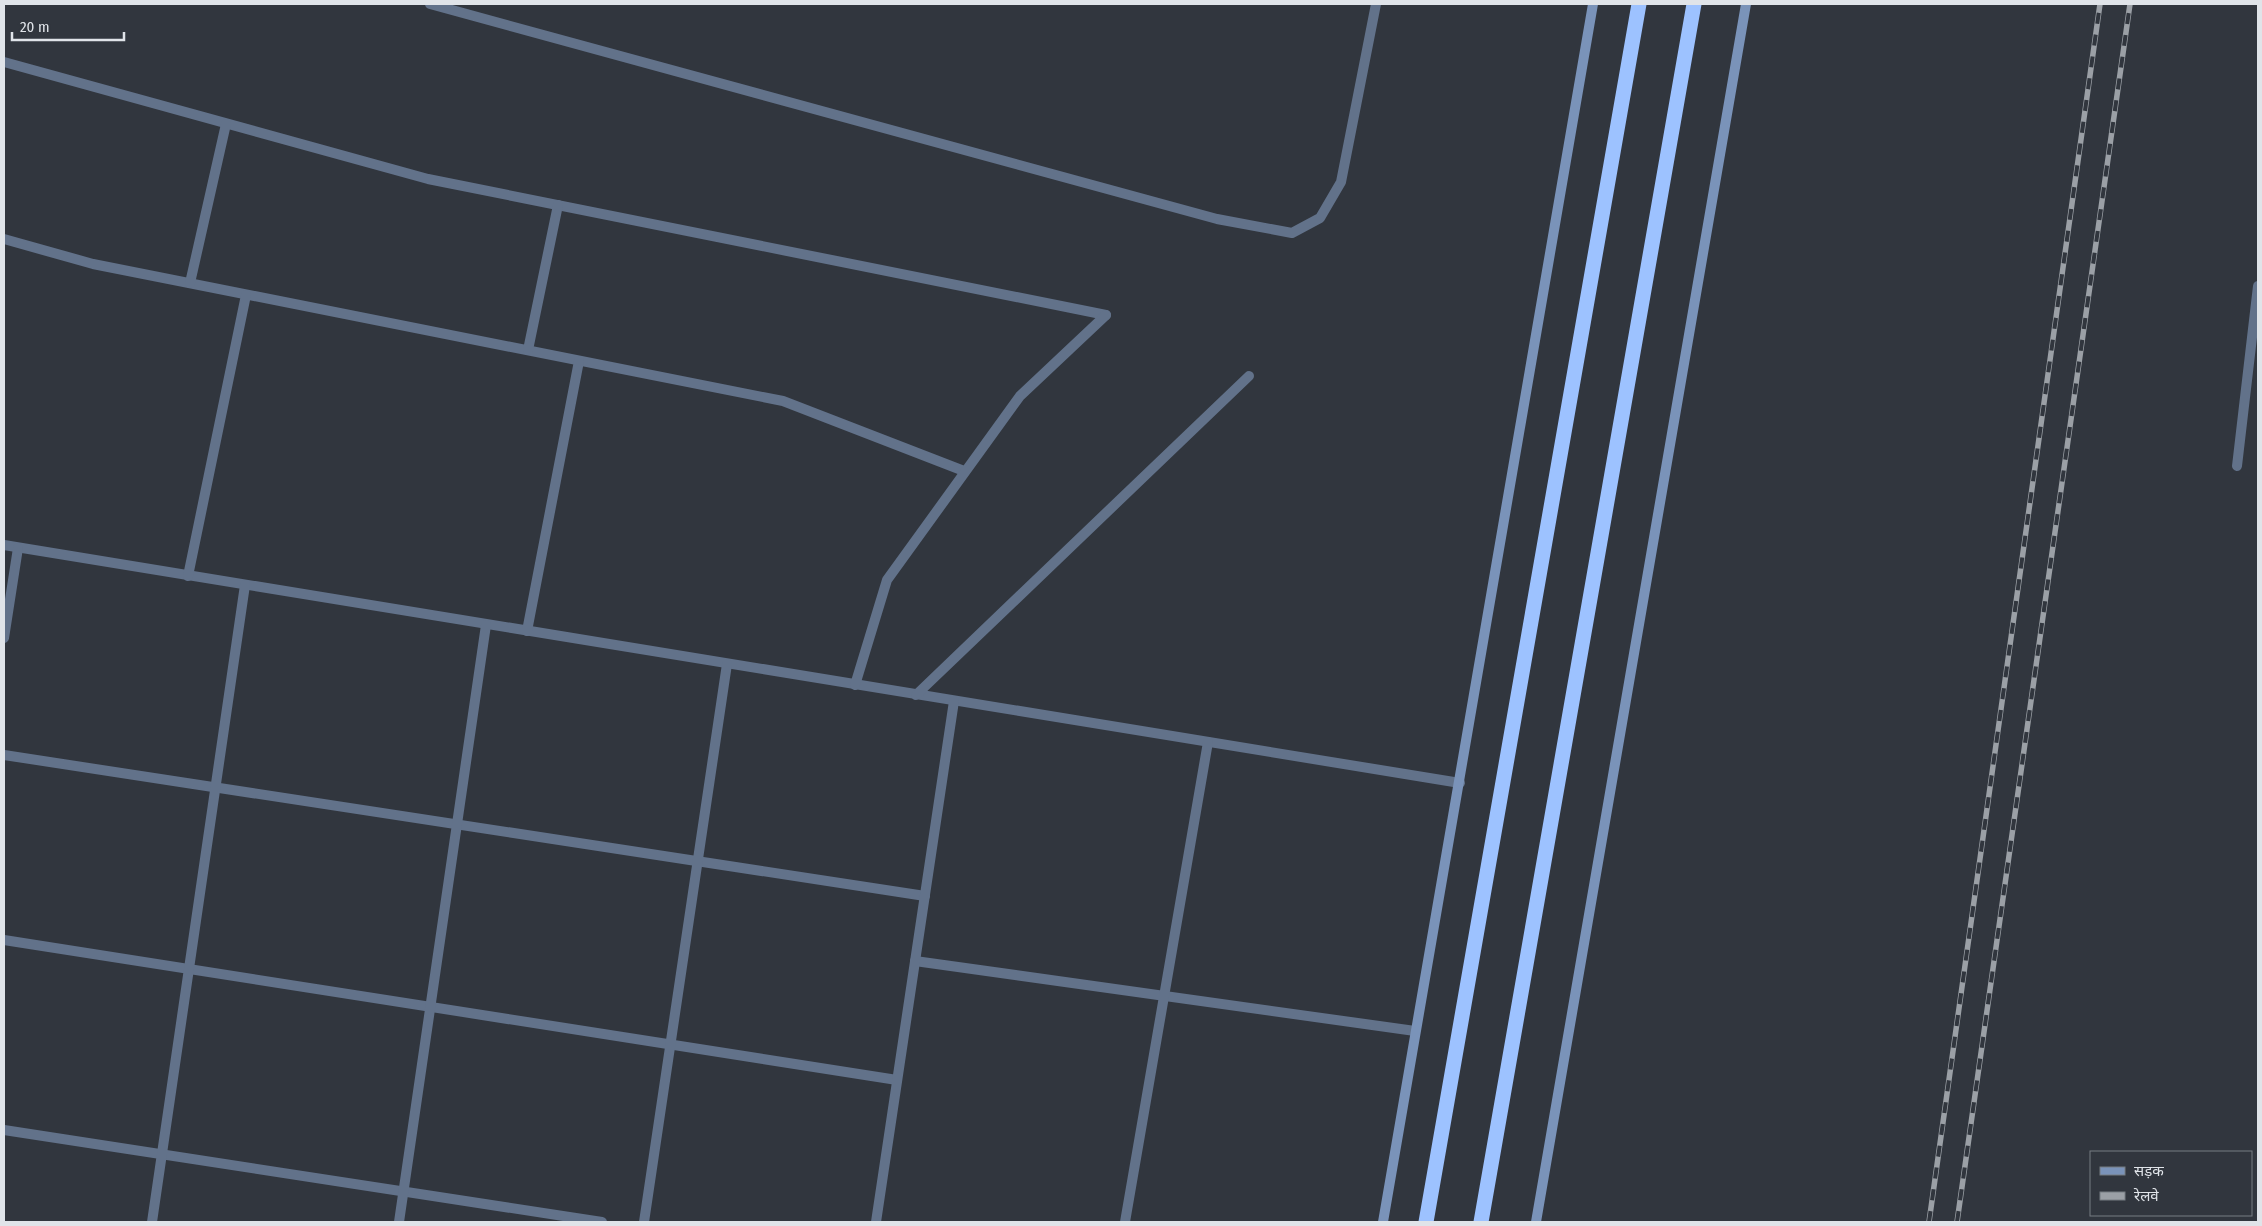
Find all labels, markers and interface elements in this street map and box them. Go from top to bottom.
scale bar [12,10,125,42]
text: 20 m [20,18,50,36]
legend [2090,1151,2252,1216]
text: सड़क [2134,1162,2164,1180]
text: रेलवे [2133,1187,2159,1205]

